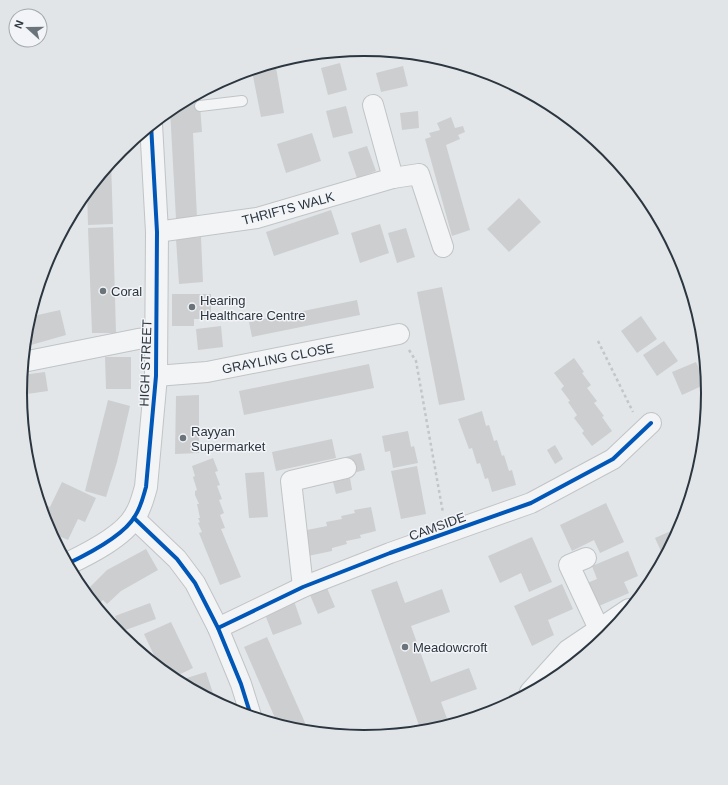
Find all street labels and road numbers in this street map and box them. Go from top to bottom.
street label: THRIFTS WALK [240,189,336,228]
street label: HIGH STREET [136,319,155,407]
street label: GRAYLING CLOSE [221,340,336,377]
street label: CAMSIDE [407,509,468,544]

